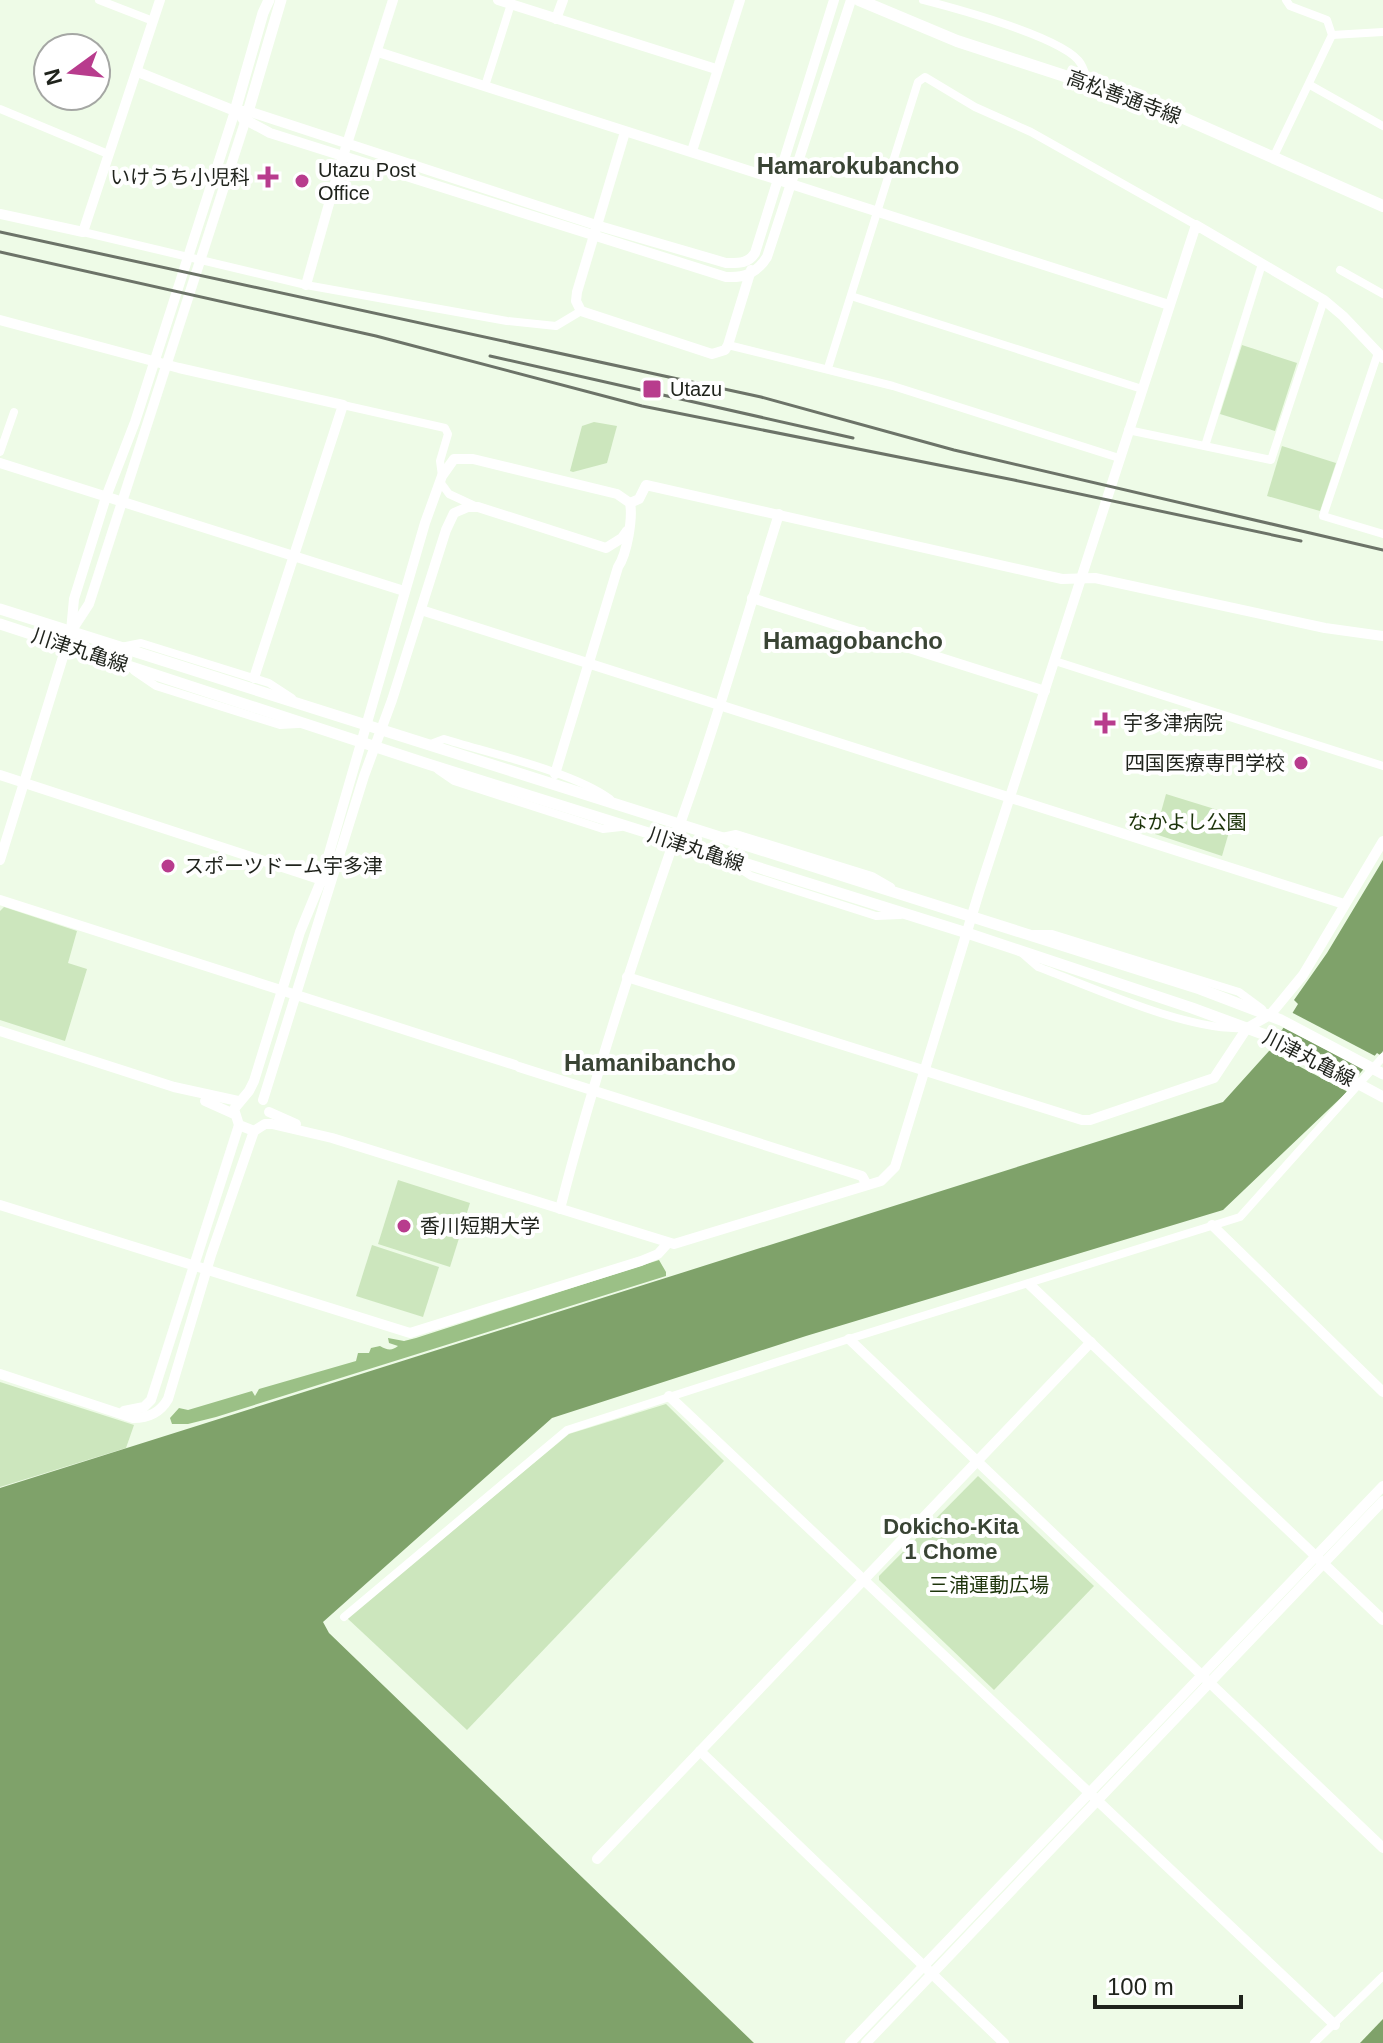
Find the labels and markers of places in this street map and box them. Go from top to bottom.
place label: Utazu Post Office [318,159,416,204]
place label: いけうち小児科 [110,166,250,188]
marker: いけうち小児科 [257,166,279,188]
marker: Utazu Post Office [293,172,311,190]
marker: Utazu [641,378,663,400]
place label: Utazu [670,378,722,400]
marker: 宇多津病院 [1094,712,1116,734]
place label: 宇多津病院 [1123,712,1223,734]
place label: 四国医療専門学校 [1125,752,1285,774]
marker: 四国医療専門学校 [1292,754,1310,772]
place label: スポーツドーム宇多津 [184,855,383,877]
marker: スポーツドーム宇多津 [159,857,177,875]
place label: 香川短期大学 [420,1215,540,1237]
marker: 香川短期大学 [395,1217,413,1235]

